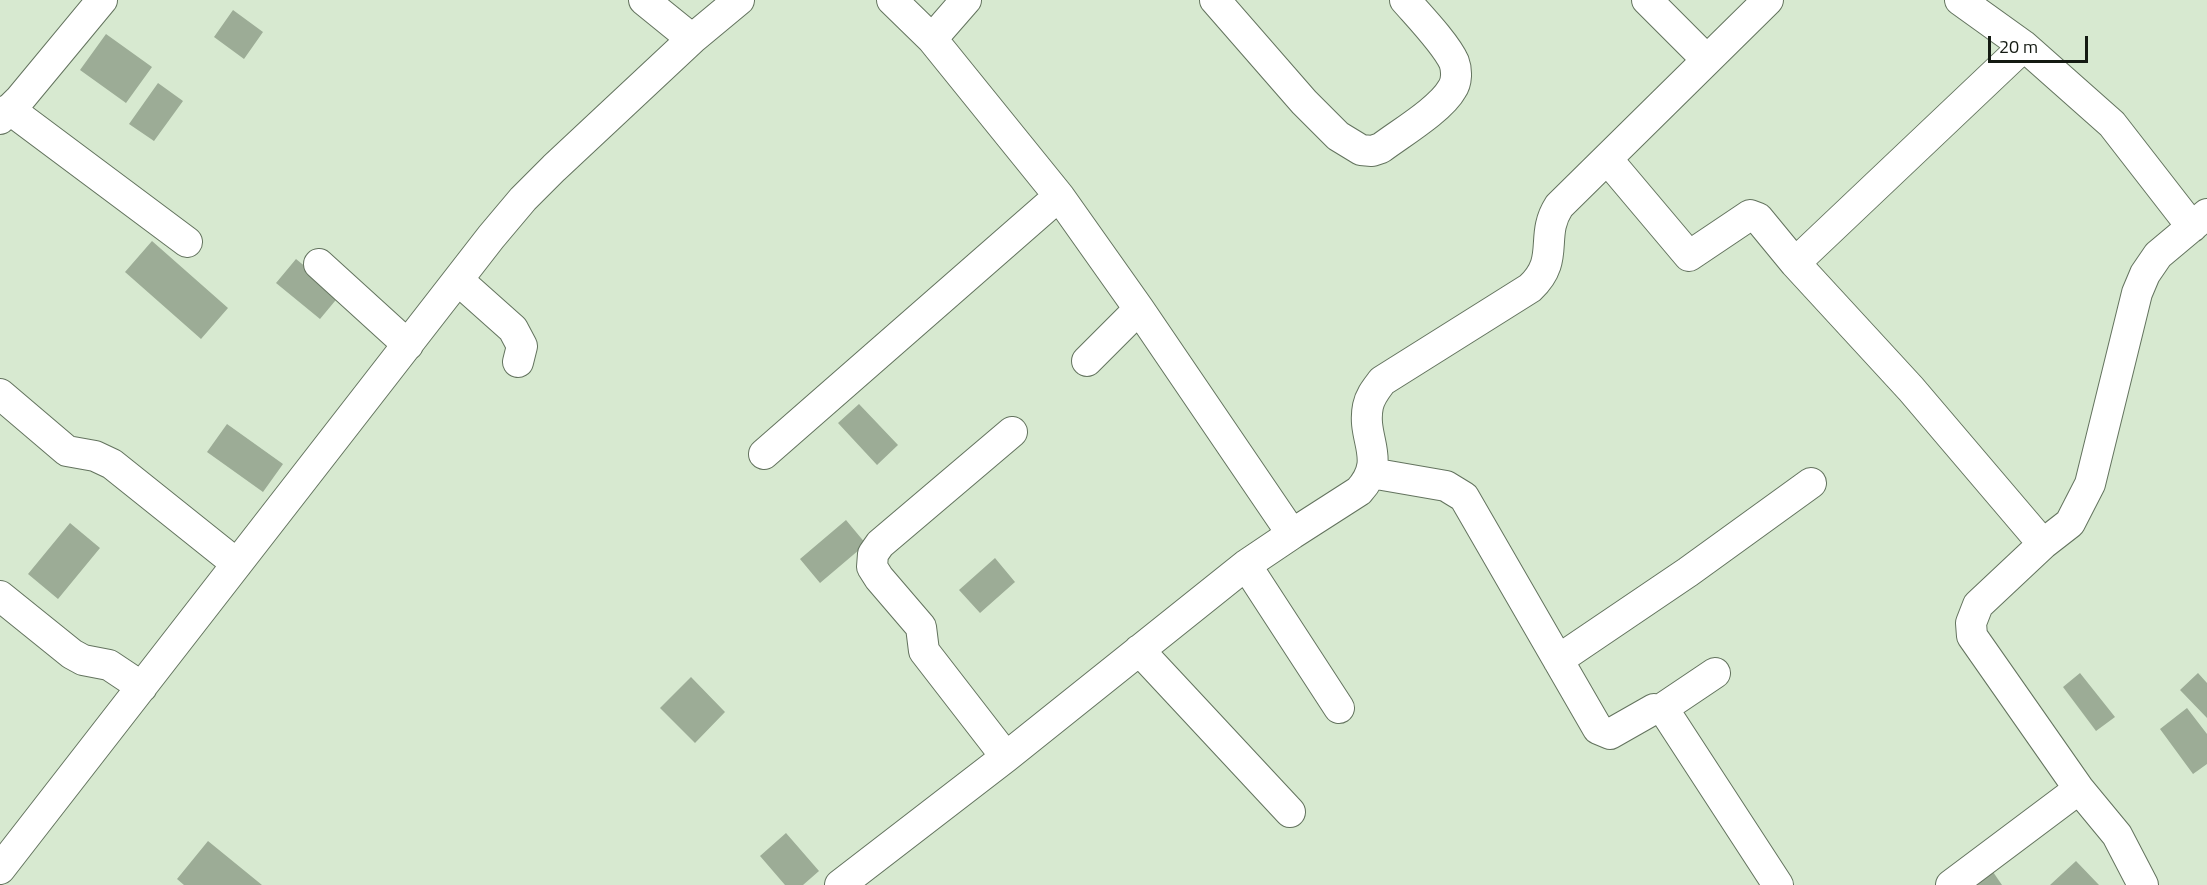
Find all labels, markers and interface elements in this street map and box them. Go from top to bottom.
scale bar [1991,24,2092,62]
text: 20 m [1999,33,2038,60]

